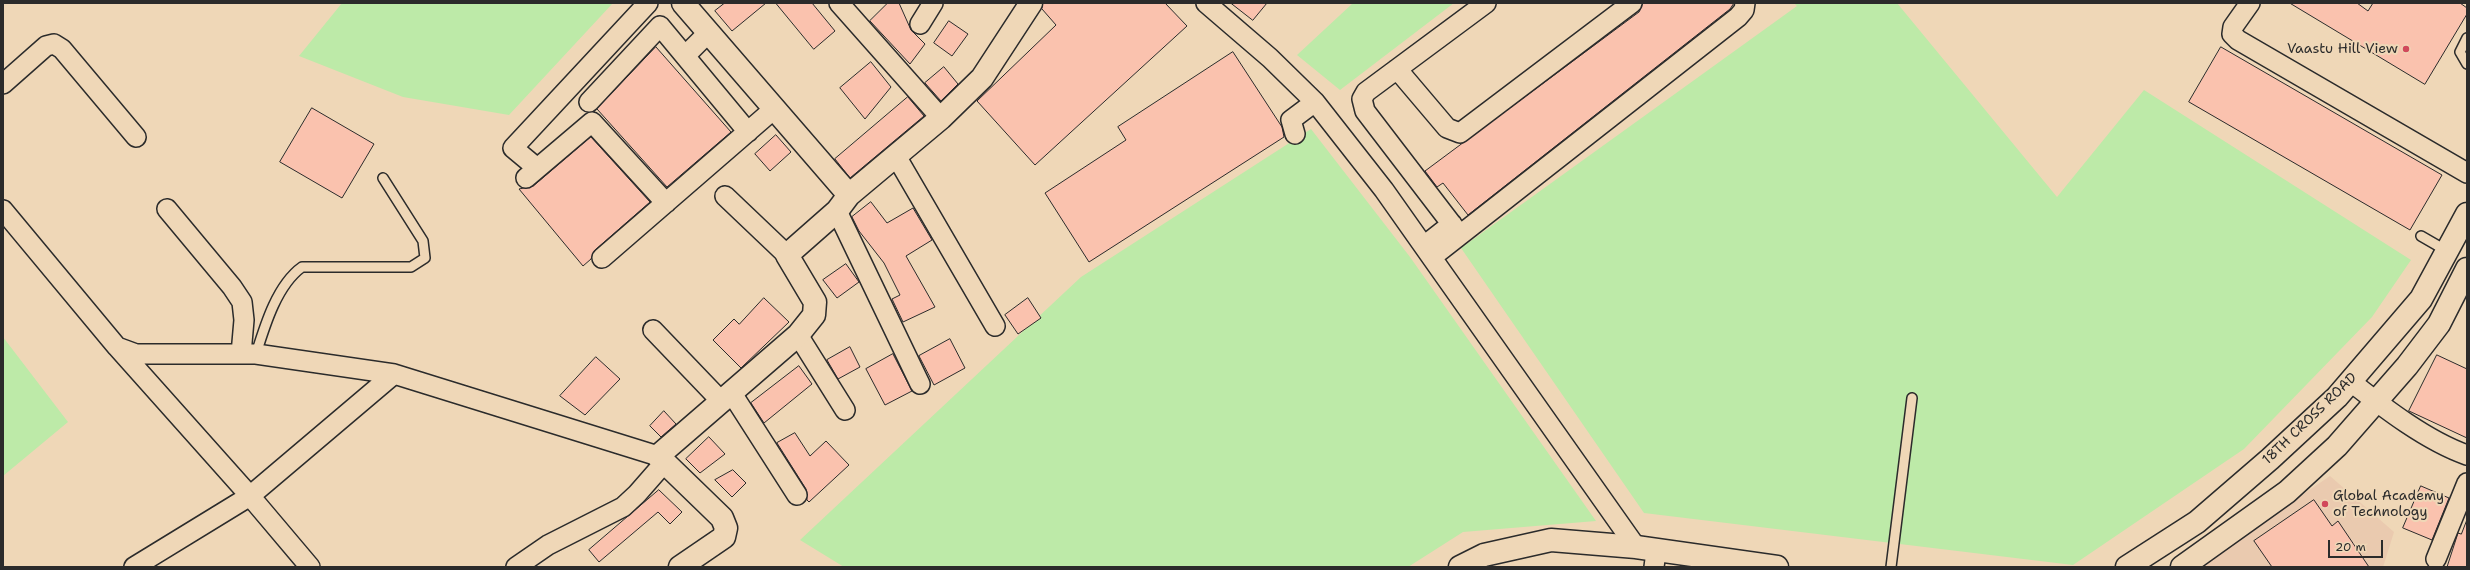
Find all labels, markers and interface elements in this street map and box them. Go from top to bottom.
place label: Vaastu Hill View [2287,41,2398,57]
marker: Vaastu Hill View [2401,44,2411,54]
street label: 18TH CROSS ROAD [2259,370,2361,468]
place label: Global Academy of Technology [2333,488,2444,520]
marker: Global Academy of Technology [2320,499,2330,509]
scale bar [2330,532,2385,558]
text: 20 m [2335,539,2366,555]

